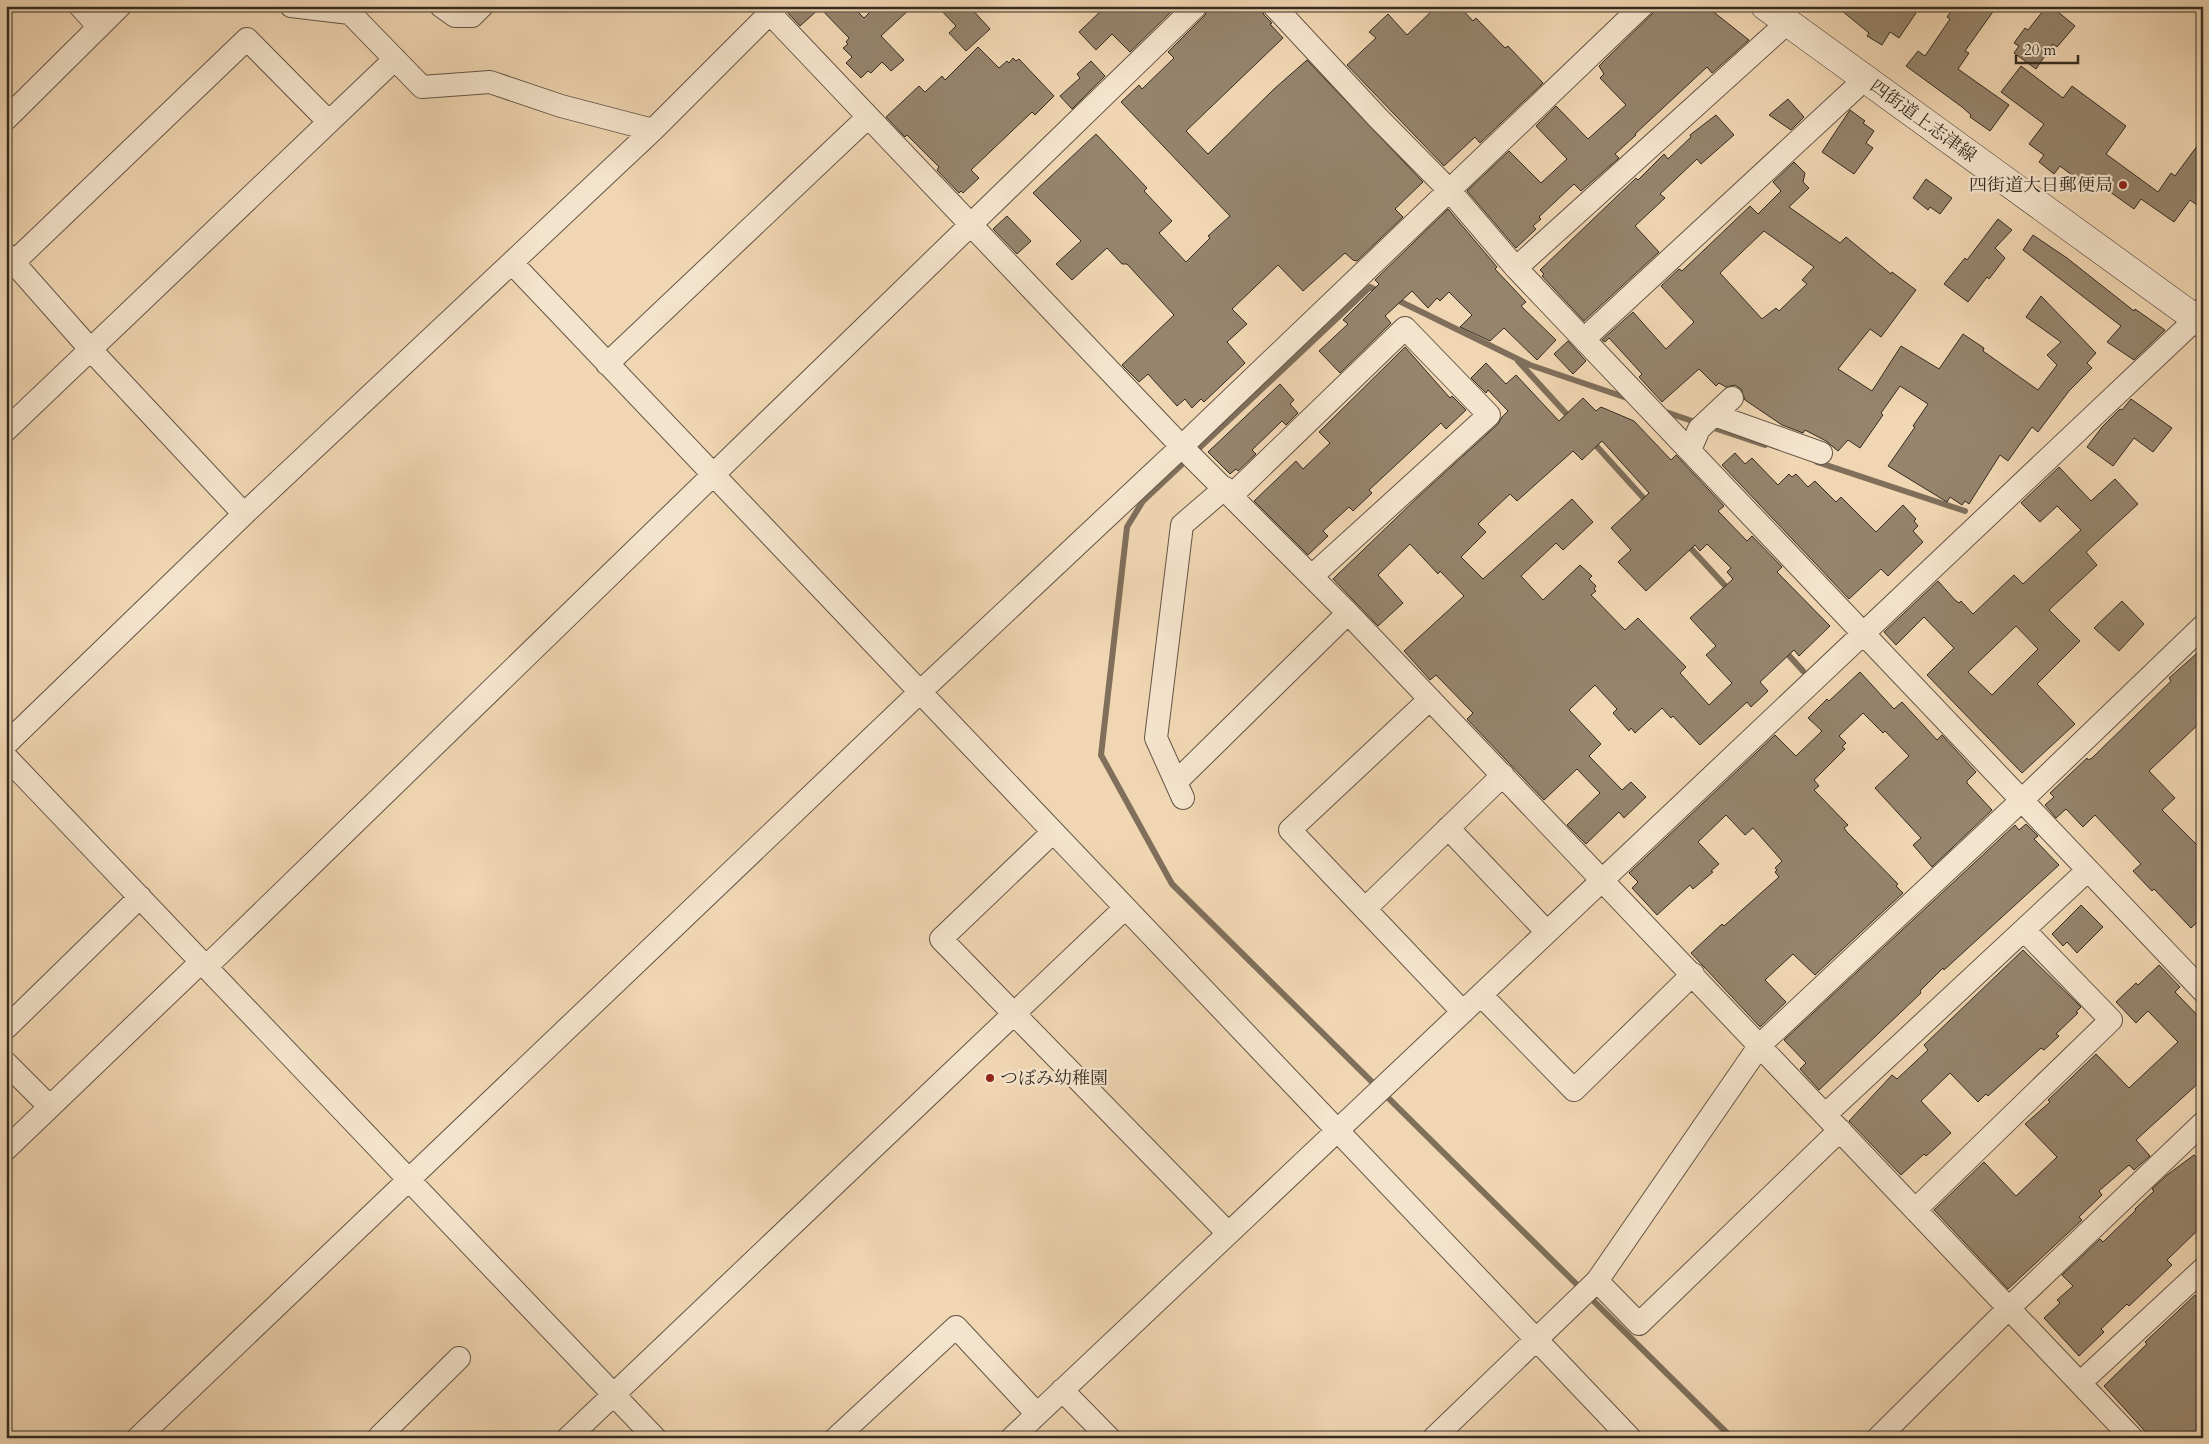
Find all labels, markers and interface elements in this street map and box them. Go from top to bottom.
scale bar [2016,32,2079,64]
text: 20 m [2024,40,2056,60]
street label: 四街道上志津線 [1865,74,1981,168]
place label: 四街道大日郵便局 [1969,173,2113,198]
marker: 四街道大日郵便局 [2117,179,2129,191]
place label: つぼみ幼稚園 [1000,1066,1108,1091]
marker: つぼみ幼稚園 [984,1072,996,1084]

